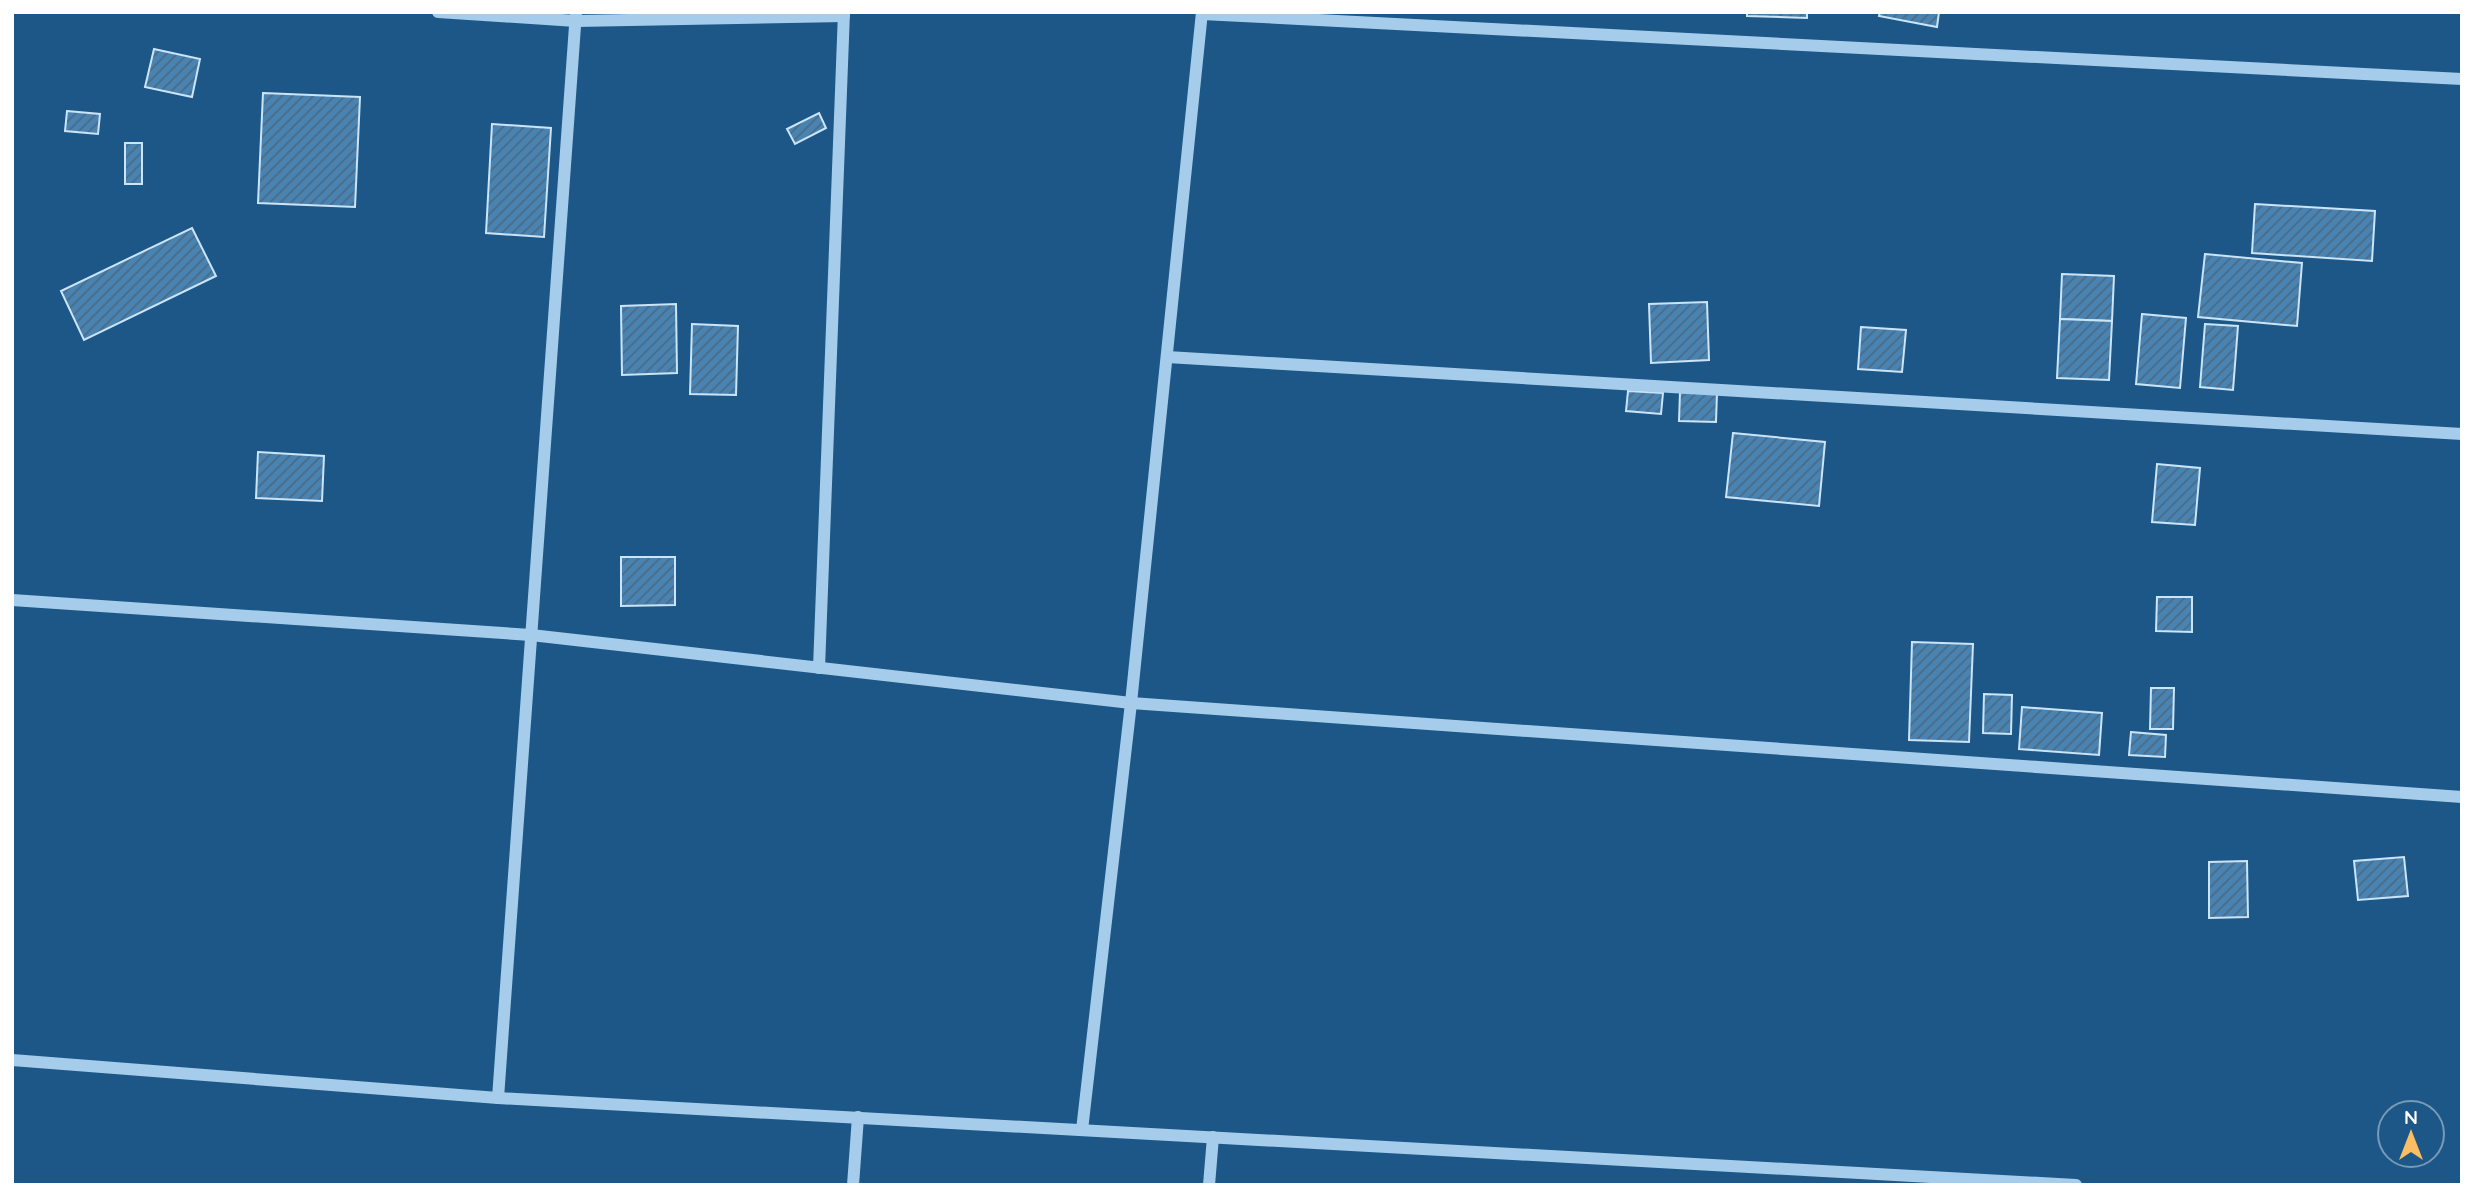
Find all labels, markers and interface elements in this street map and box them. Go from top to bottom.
north arrow [2376,1099,2446,1169]
text: N [2404,1105,2418,1129]

